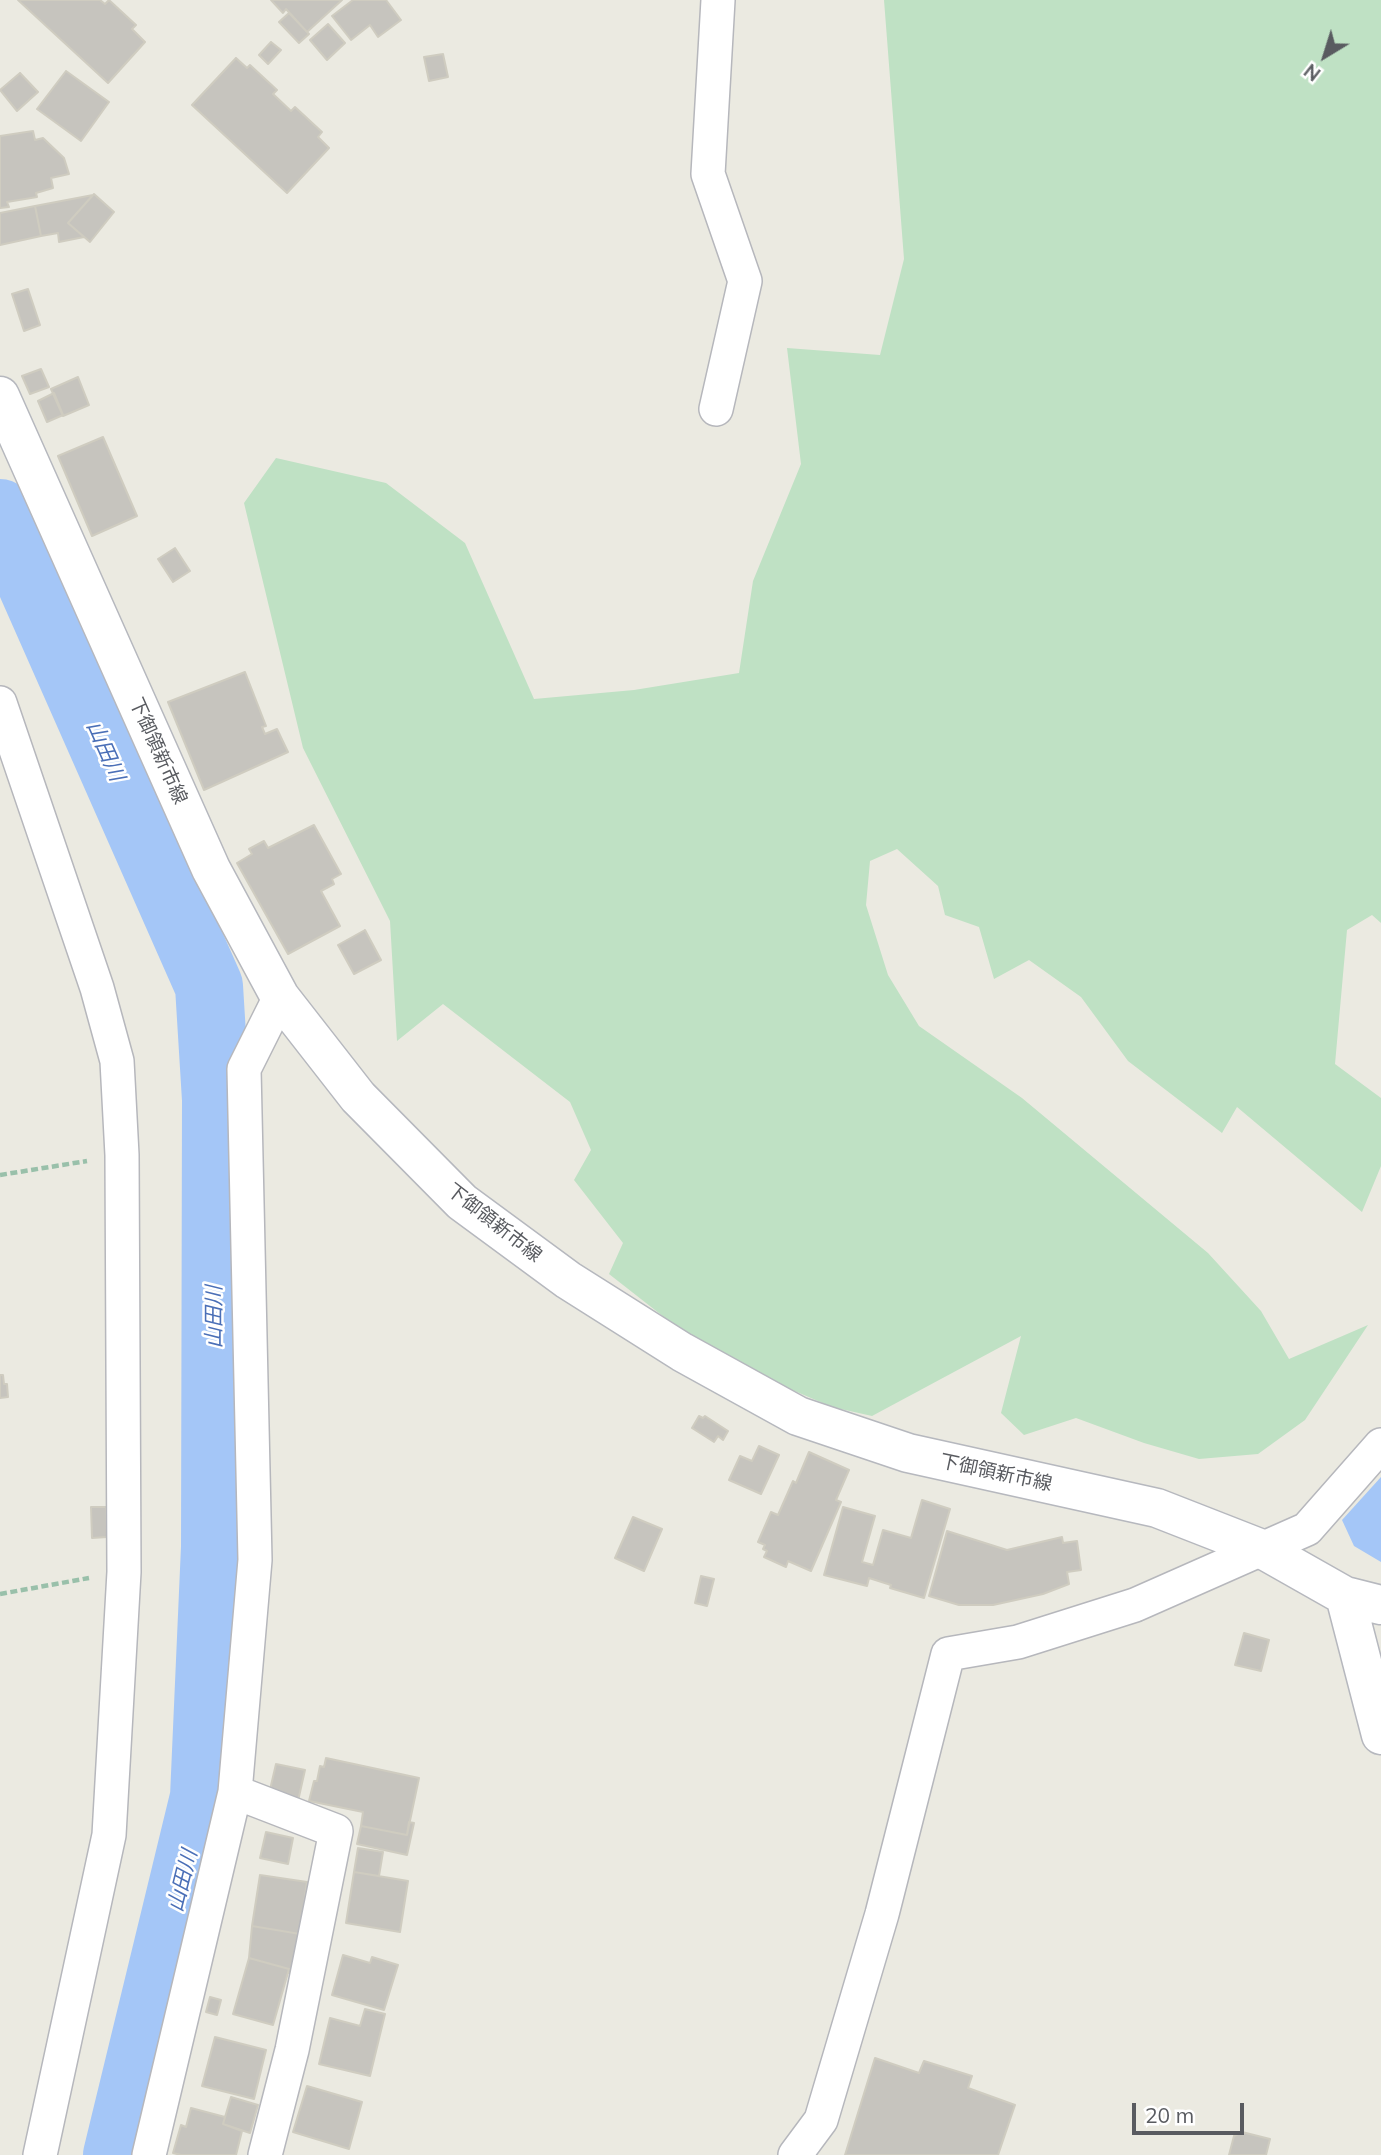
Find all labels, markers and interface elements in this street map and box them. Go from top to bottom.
north arrow [1290,21,1360,91]
text: N [1299,59,1325,86]
street label: 下御領新市線 [124,694,192,808]
water label: 山田川 [81,717,129,785]
street label: 下御領新市線 [442,1179,546,1267]
water label: 山田川 [202,1286,228,1348]
street label: 下御領新市線 [938,1450,1054,1496]
water label: 山田川 [163,1847,203,1915]
scale bar [1136,2088,1248,2132]
text: 20 m [1145,2102,1194,2128]

